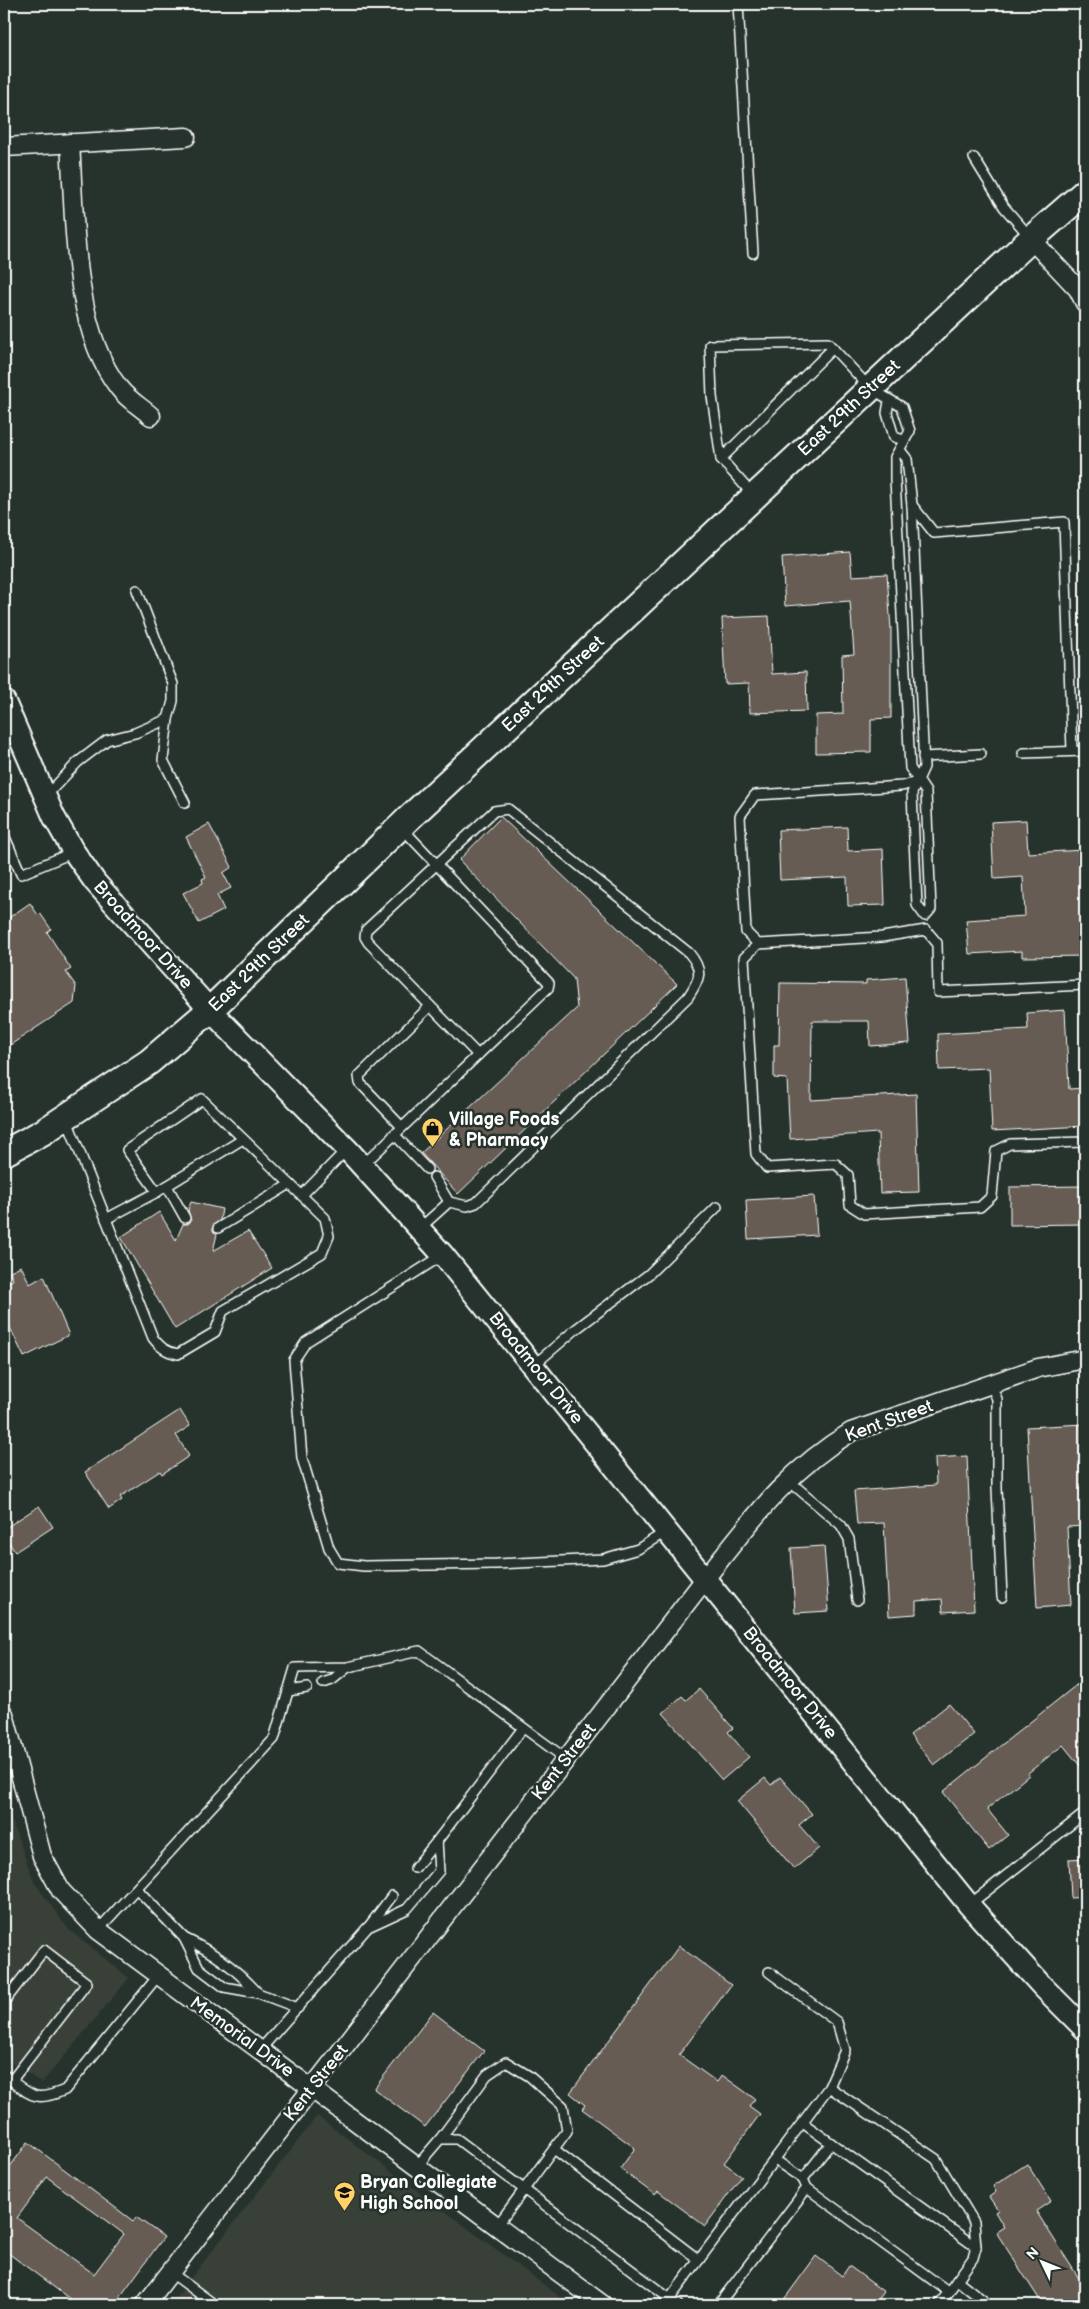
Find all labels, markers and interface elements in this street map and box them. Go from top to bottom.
street label: East 29th Street [794,355,905,461]
street label: East 29th Street [498,631,609,737]
street label: Broadmoor Drive [89,877,197,994]
street label: East 29th Street [204,909,314,1016]
place label: Village Foods & Pharmacy [449,1109,559,1151]
shop icon: Village Foods & Pharmacy [421,1117,445,1148]
street label: Broadmoor Drive [484,1308,588,1429]
street label: Kent Street [842,1395,936,1447]
street label: Broadmoor Drive [738,1623,842,1744]
street label: Kent Street [527,1719,601,1805]
street label: Memorial Drive [186,1992,298,2082]
street label: Kent Street [279,2040,353,2126]
place label: Bryan Collegiate High School [360,2172,497,2214]
school or university icon: Bryan Collegiate High School [332,2180,356,2211]
north arrow [1016,2236,1066,2286]
text: N [1023,2244,1043,2263]

